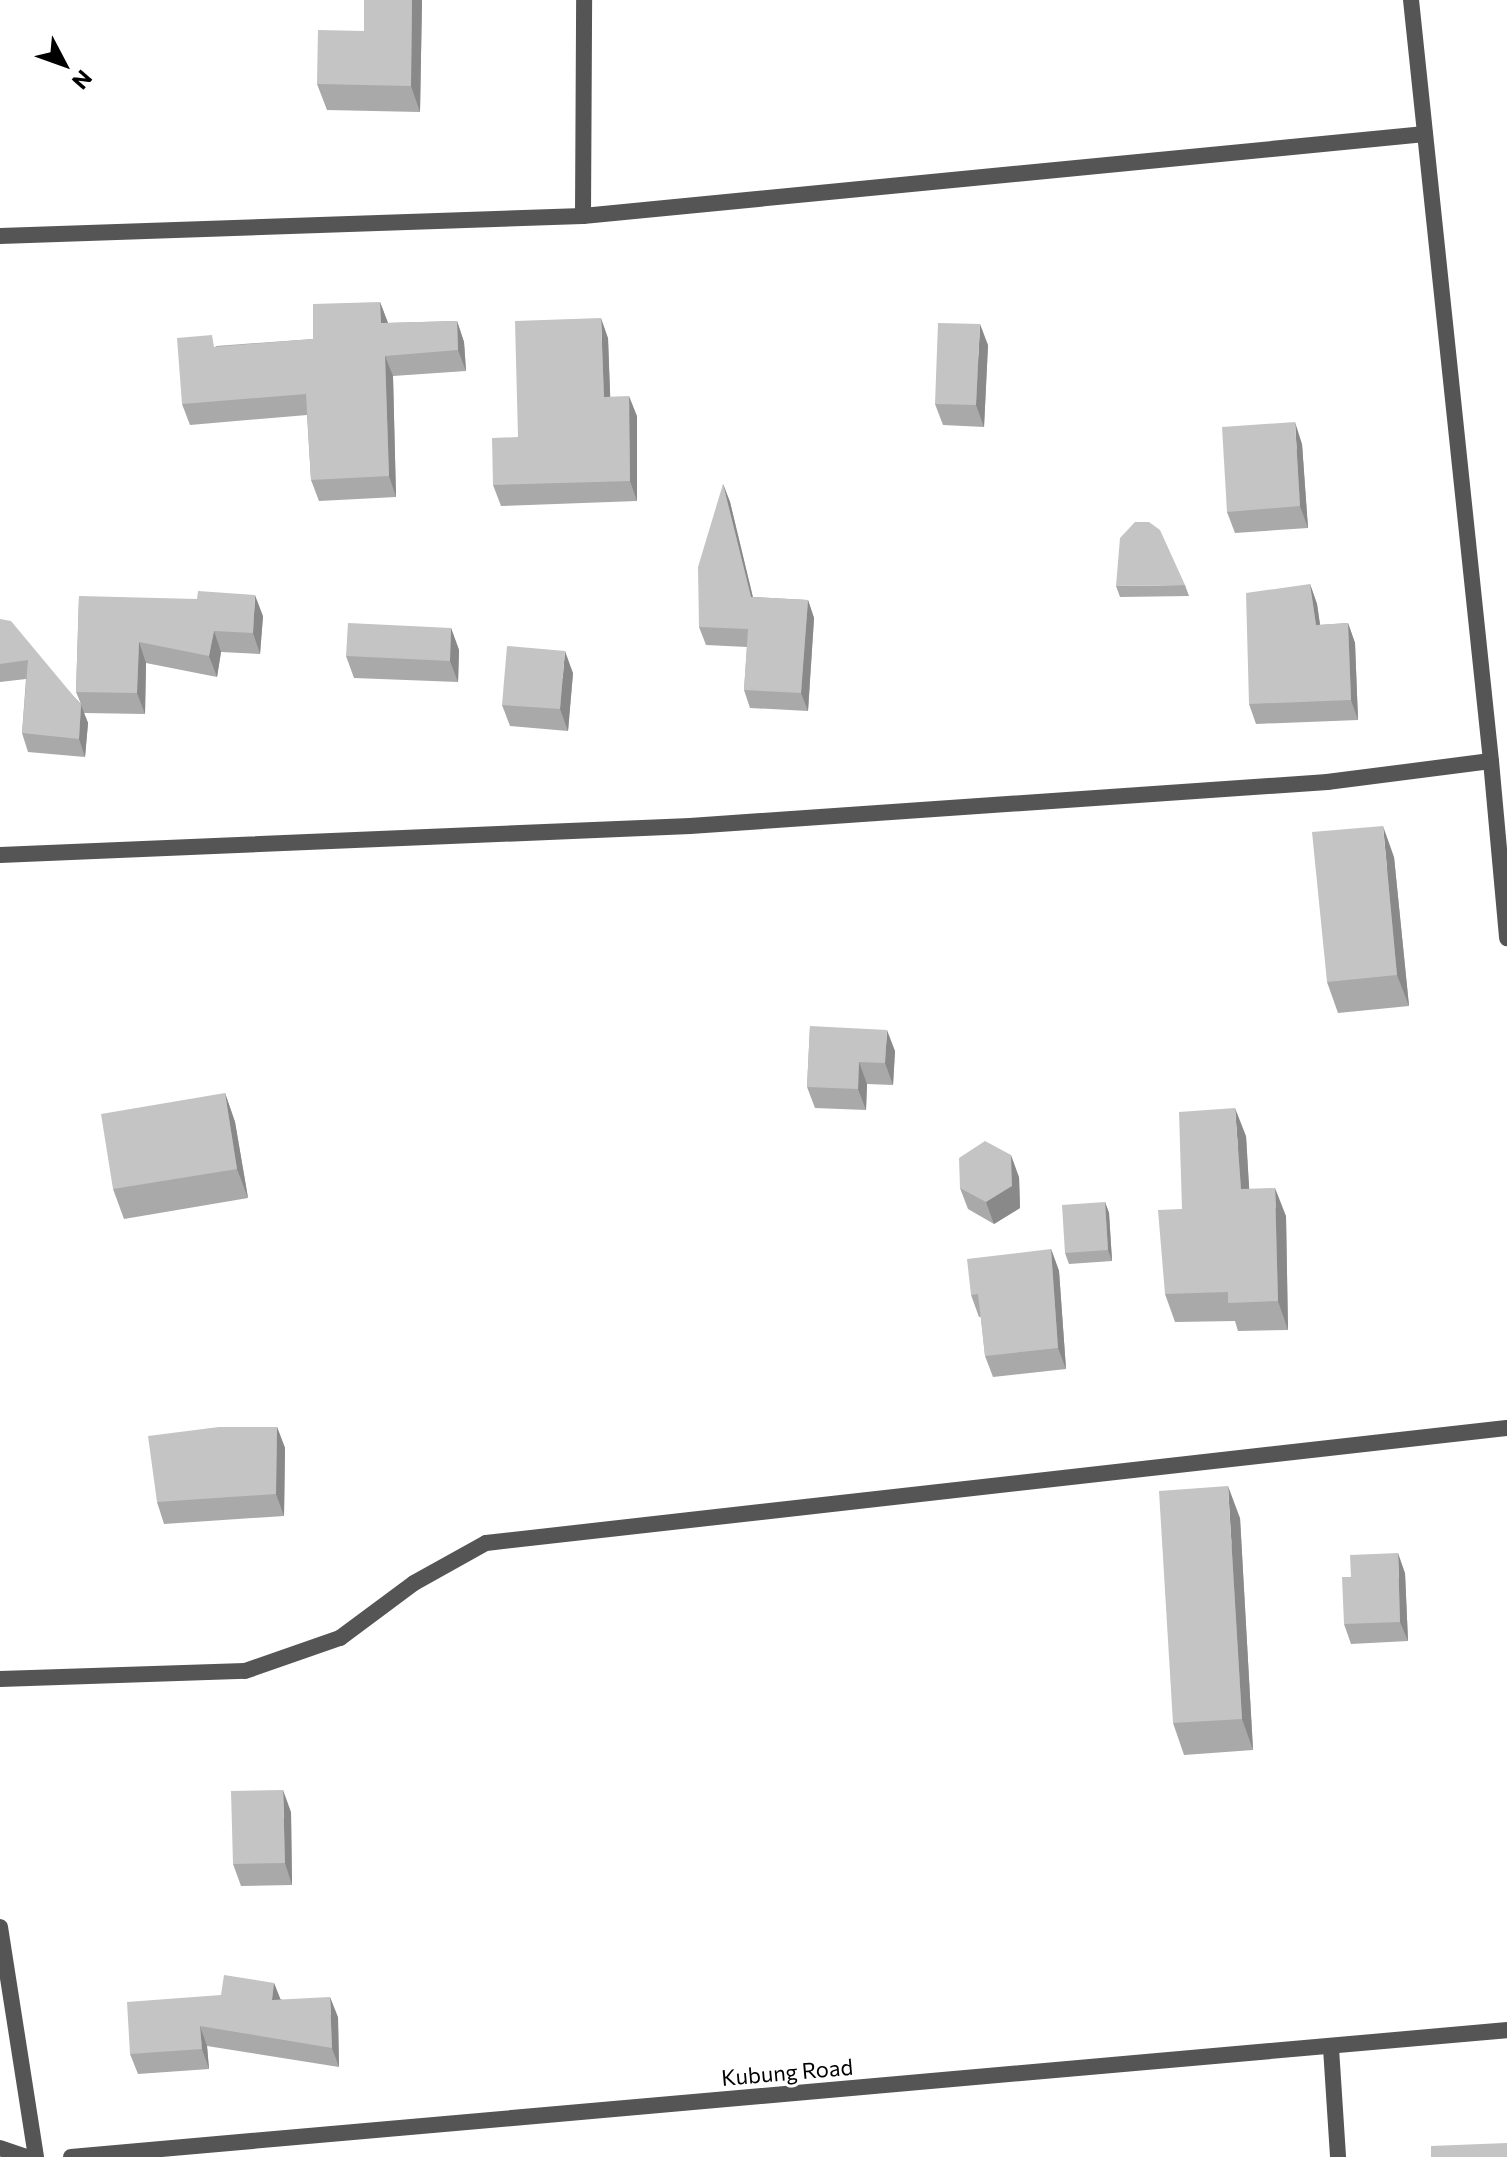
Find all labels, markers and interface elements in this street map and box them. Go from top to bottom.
north arrow [24,24,104,104]
text: N [67,65,98,95]
street label: Kubung Road [720,2053,854,2091]

